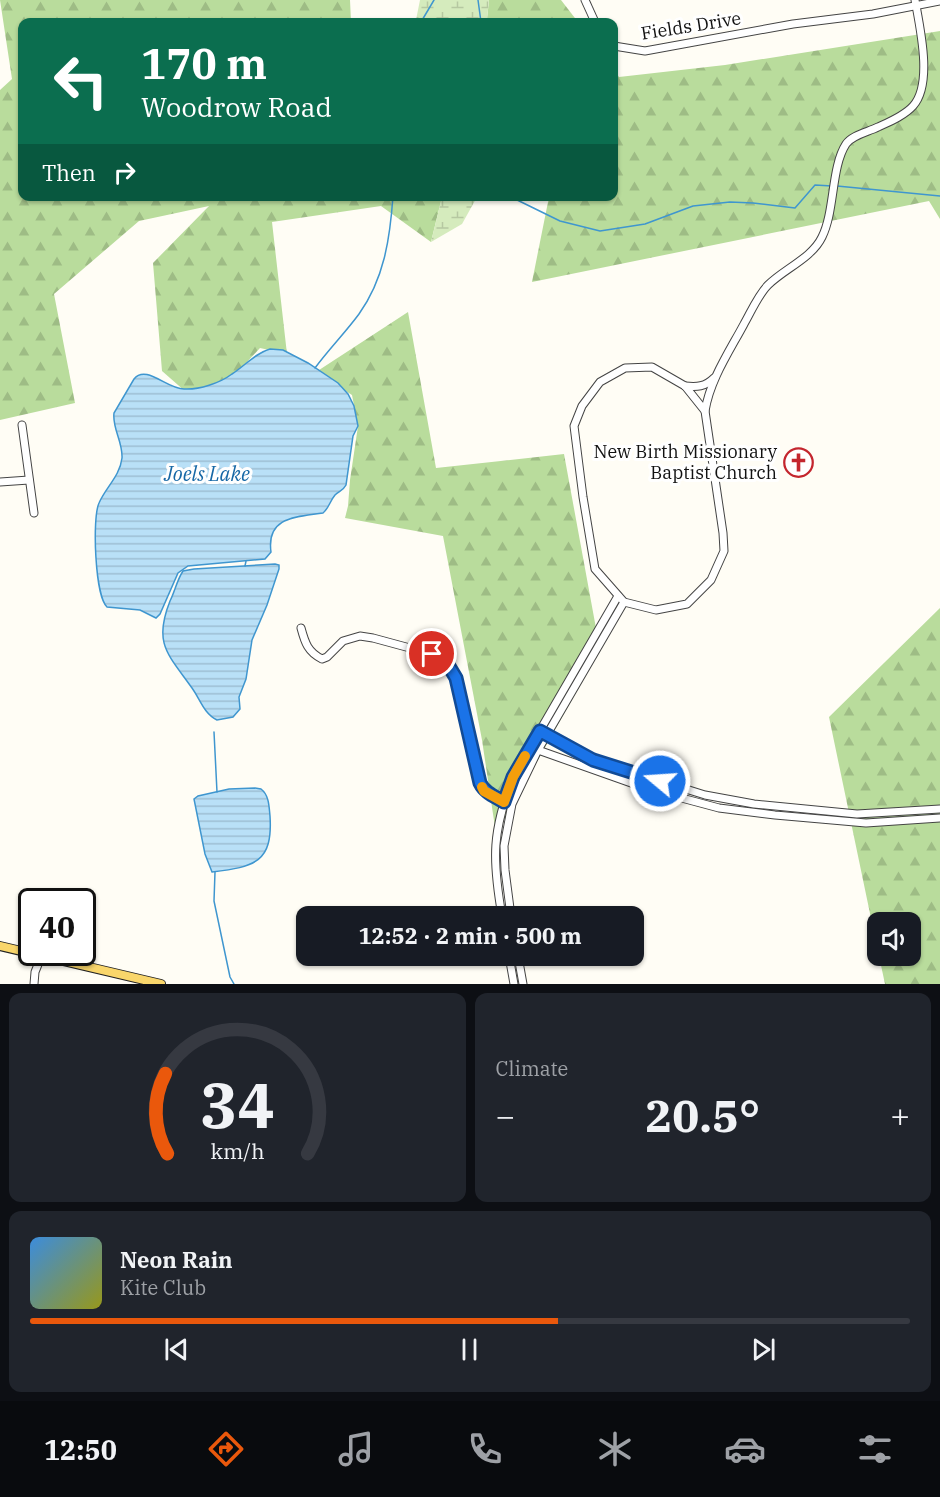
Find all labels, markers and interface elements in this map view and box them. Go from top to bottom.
street label: Fields Drive [639,6,743,45]
text: 170 m [141,36,267,91]
icon: left [42,42,120,120]
text: Woodrow Road [141,89,332,124]
icon: right [108,156,141,189]
text: Then [42,158,96,187]
place label: New Birth Missionary Baptist Church [594,440,777,484]
church icon: New Birth Missionary Baptist Church [782,446,814,478]
water label: Joels Lake [163,460,250,487]
pin [406,628,457,679]
icon: arrive [415,637,448,670]
position arrow [628,749,692,813]
speed limit sign: 40 [18,888,96,966]
map controls [867,912,921,966]
button: sound [867,912,921,966]
text: 12:52 · 2 min · 500 m [358,921,582,950]
text: Climate [496,1055,568,1082]
text: 34 [200,1064,275,1145]
text: 20.5° [645,1086,760,1144]
text: − [496,1094,515,1137]
text: + [890,1094,910,1137]
text: km/h [210,1138,264,1166]
text: Neon Rain [120,1245,233,1274]
text: Kite Club [120,1274,206,1301]
icon: previous [160,1333,193,1366]
icon: pause [453,1333,486,1366]
icon: next [747,1333,780,1366]
icon: directions [205,1428,247,1470]
icon: music [335,1428,377,1470]
icon: phone [464,1428,506,1470]
icon: climate [594,1428,636,1470]
icon: car [724,1428,766,1470]
icon: filters [854,1428,896,1470]
text: 12:50 [44,1432,117,1467]

